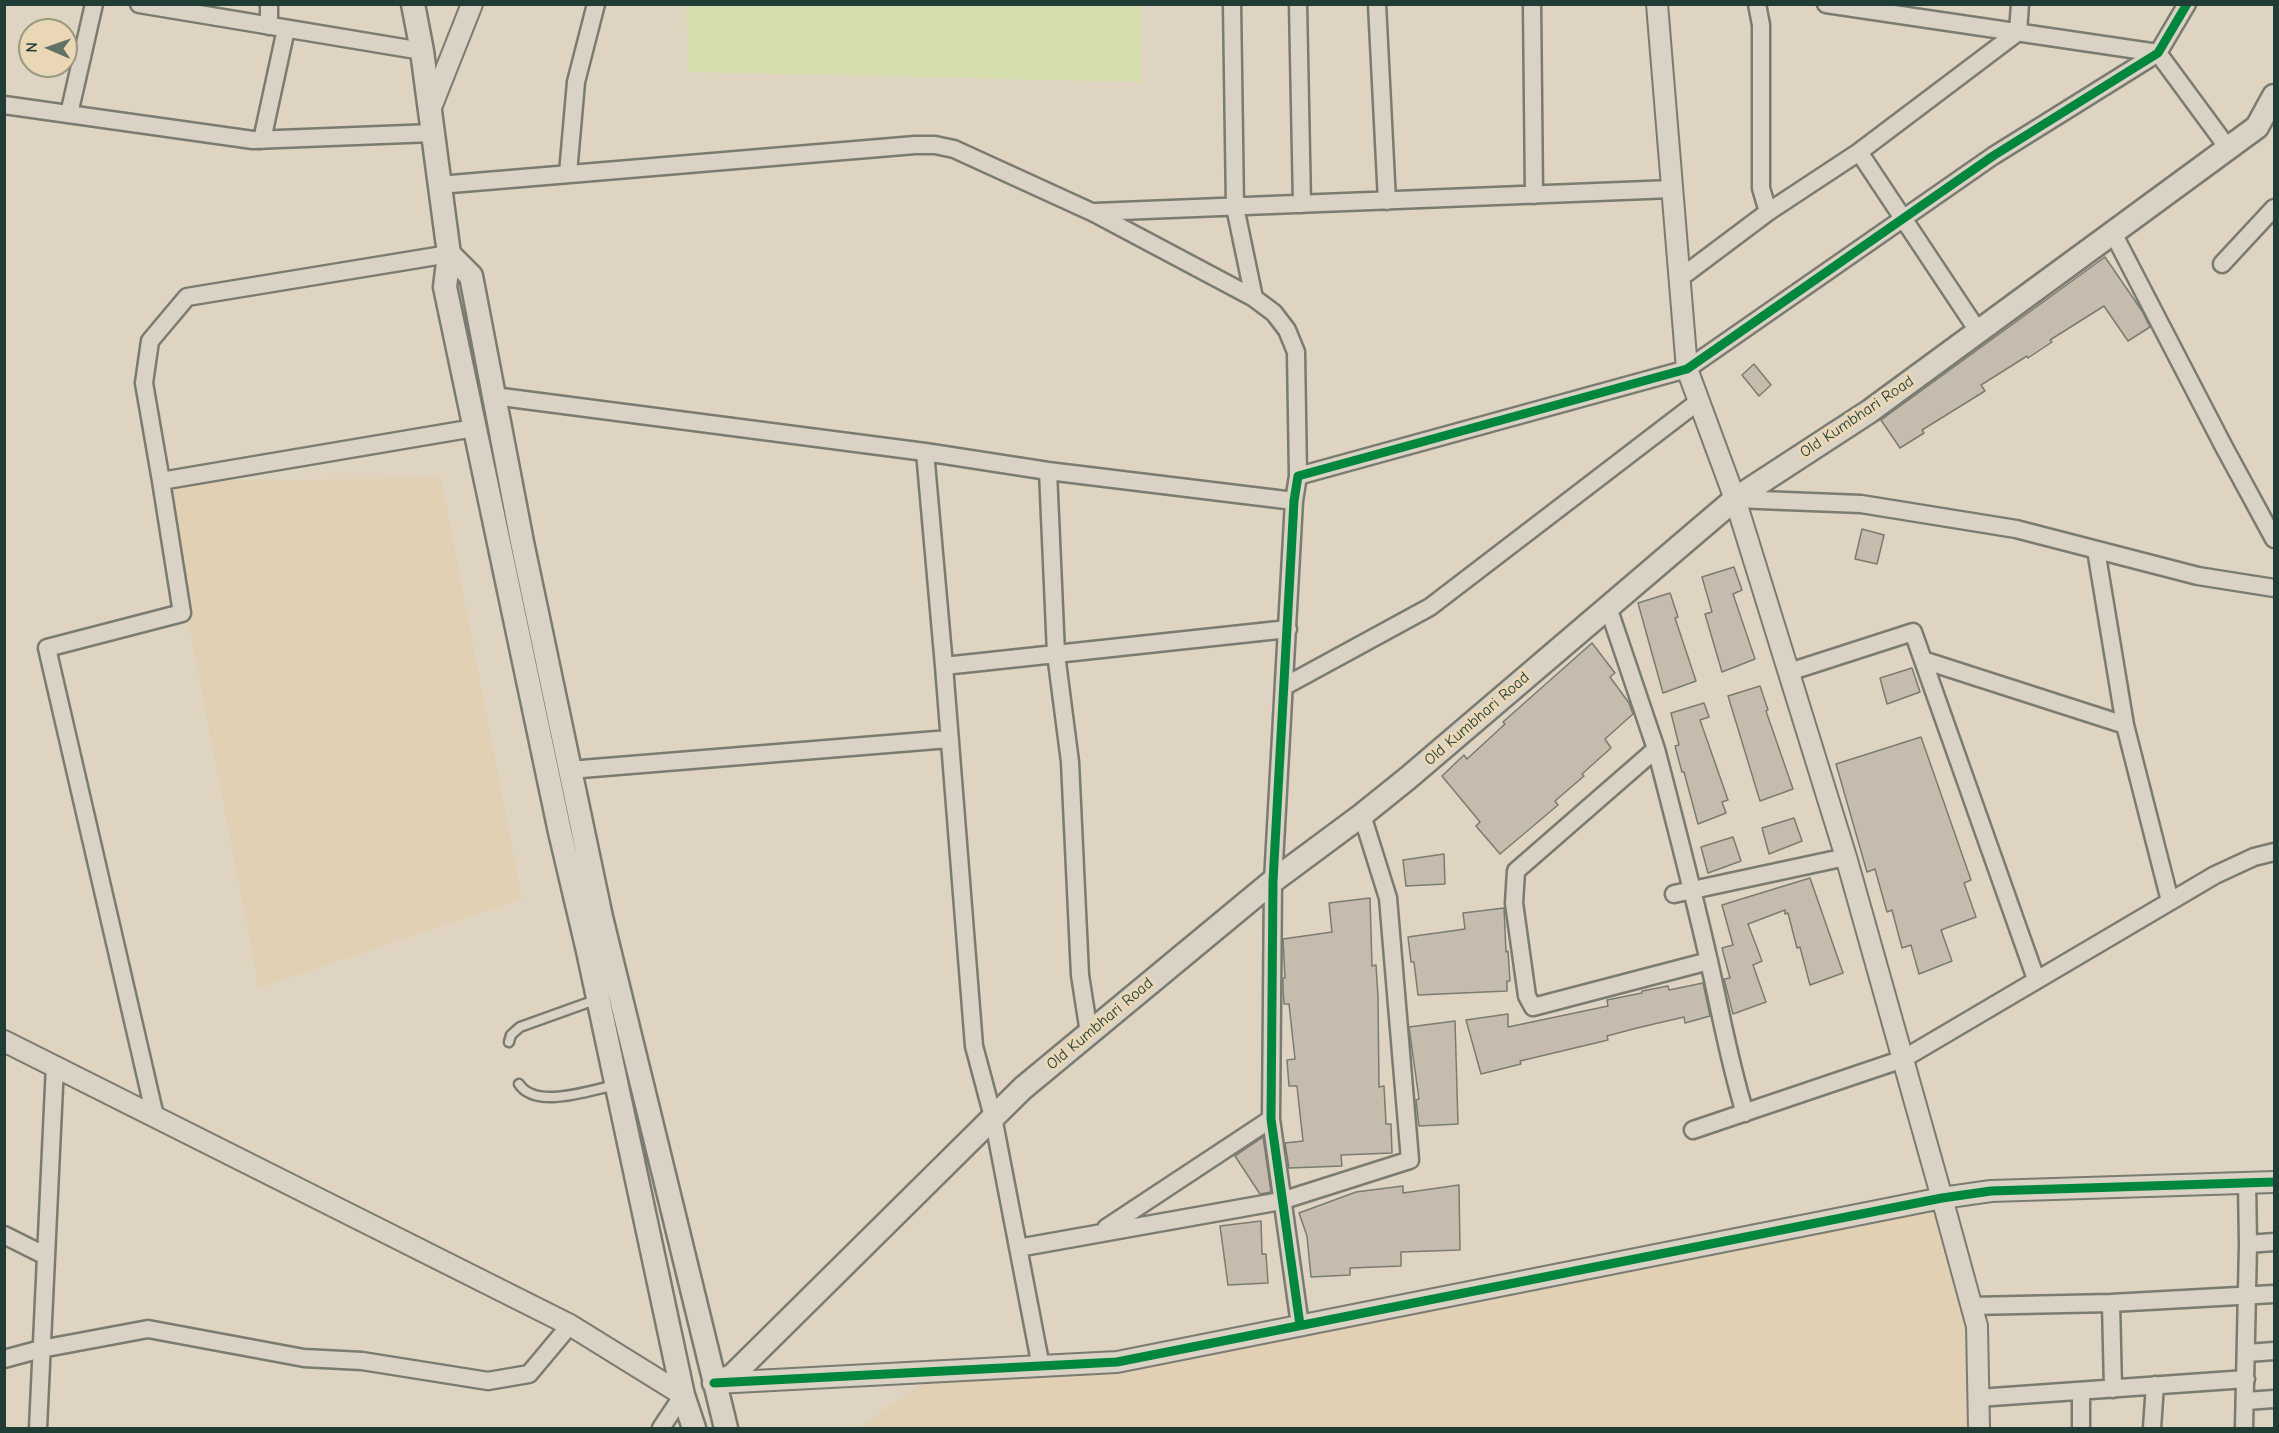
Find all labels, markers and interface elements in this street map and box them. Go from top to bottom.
north arrow [18,18,78,78]
text: N [23,42,41,53]
street label: Old Kumbhari Road [1796,372,1918,462]
street label: Old Kumbhari Road [1420,668,1534,770]
street label: Old Kumbhari Road [1043,974,1157,1074]

